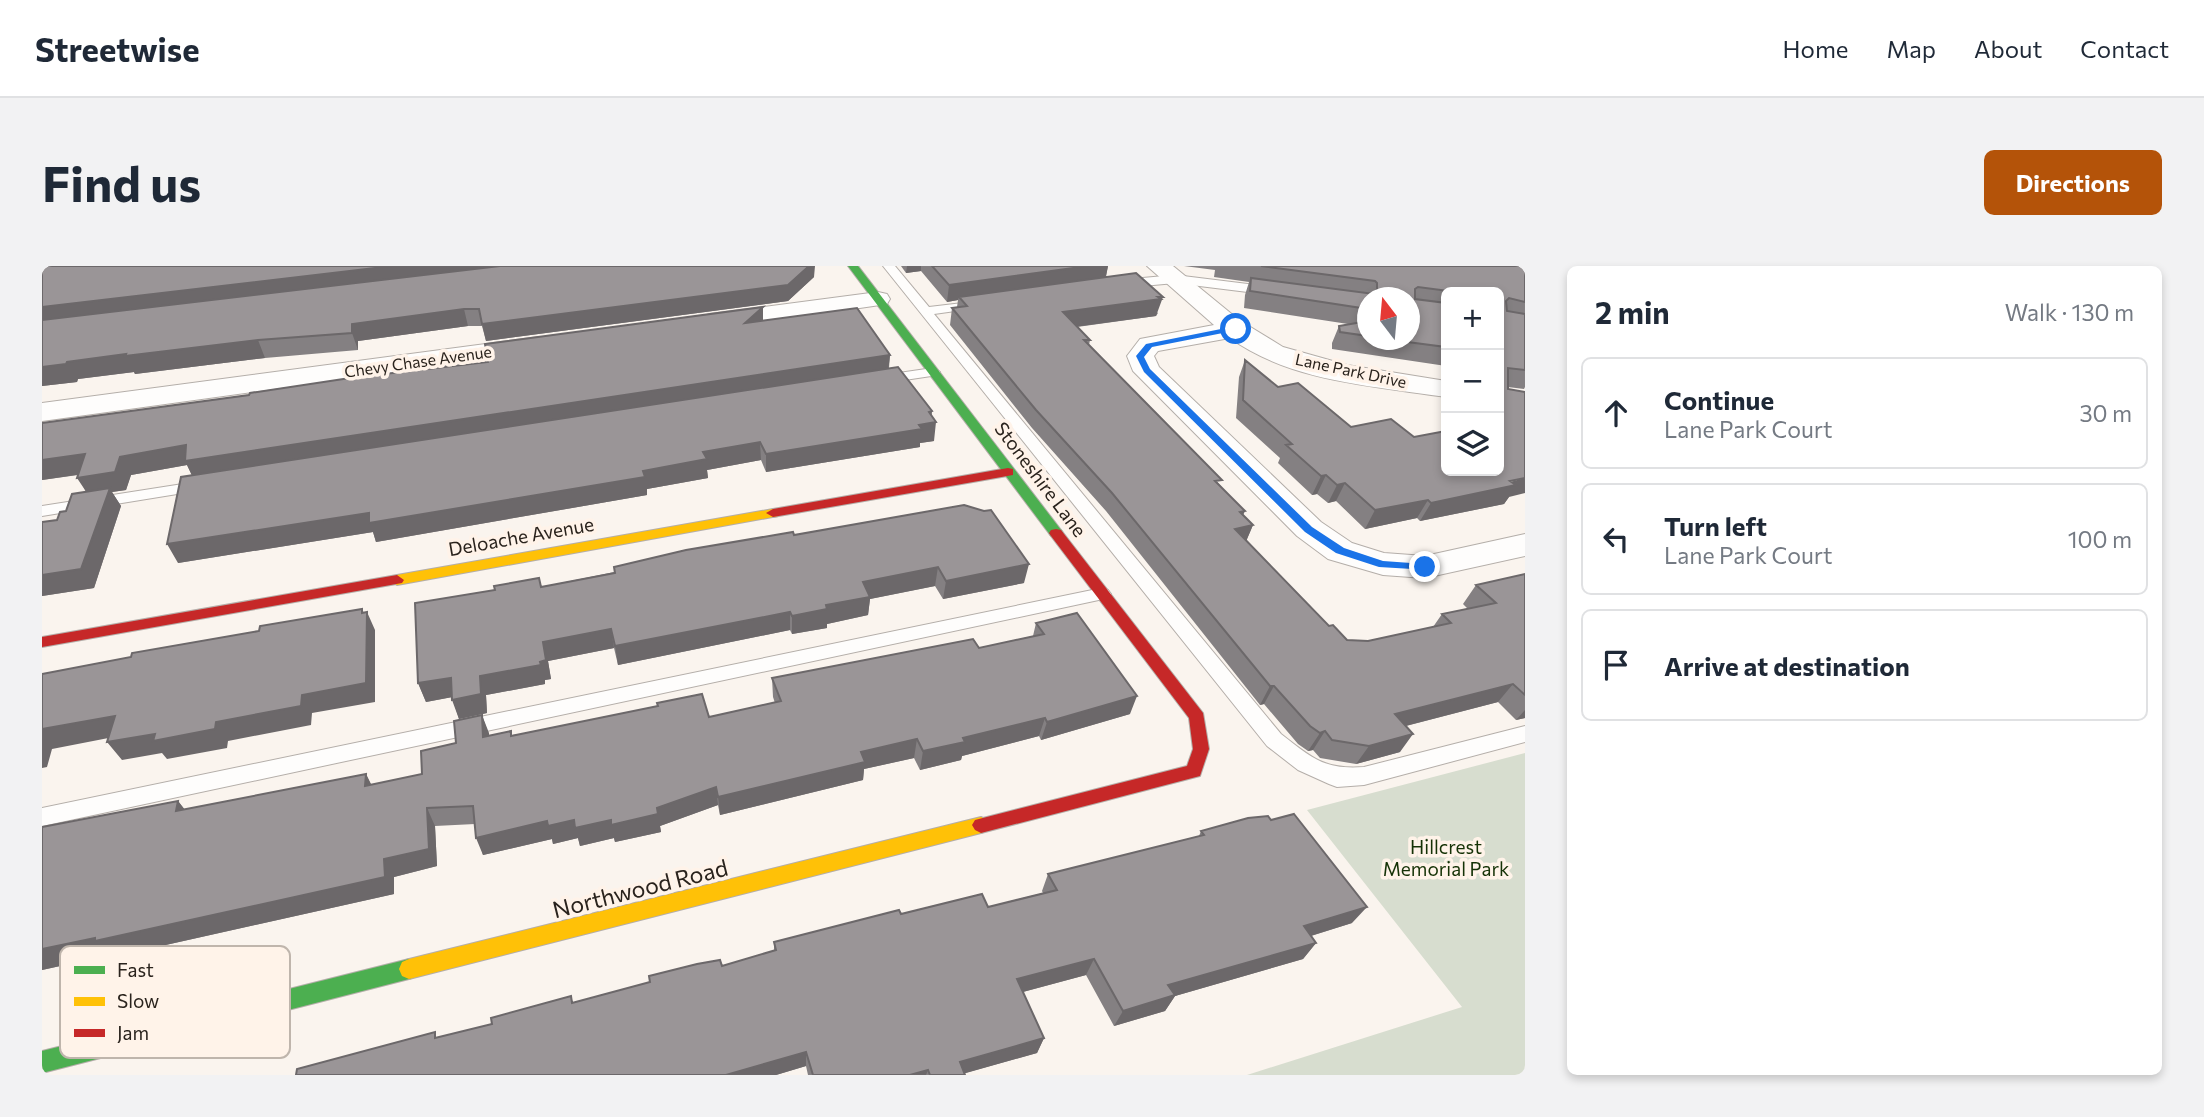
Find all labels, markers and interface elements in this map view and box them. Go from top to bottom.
text: Streetwise [35,28,200,69]
text: Home [1783,34,1849,63]
text: Map [1887,34,1936,63]
text: About [1974,34,2042,63]
text: Contact [2080,34,2169,63]
button: Directions [1984,150,2162,215]
text: Find us [42,152,201,212]
north arrow [1357,287,1420,350]
map controls [1441,287,1504,476]
button: + [1441,287,1504,350]
text: 2 min [1595,293,1670,330]
text: Walk · 130 m [2005,298,2134,326]
route start [1220,313,1251,344]
street label: Chevy Chase Avenue [343,341,493,381]
street label: Lane Park Drive [1294,349,1408,391]
button: − [1441,350,1504,413]
text: Continue [1664,384,1774,415]
icon: ahead [1597,394,1635,432]
text: 30 m [2079,399,2132,427]
button: layers [1441,413,1504,476]
text: Lane Park Court [1664,415,1832,443]
street label: Stoneshire Lane [990,417,1092,541]
text: Turn left [1664,510,1767,541]
street label: Deloache Avenue [446,512,596,560]
icon: left [1597,520,1635,558]
text: 100 m [2068,525,2132,553]
text: Lane Park Court [1664,541,1832,569]
route end [1409,551,1440,582]
icon: arrive [1597,646,1635,684]
text: Arrive at destination [1664,650,1910,681]
park label: Hillcrest Memorial Park [1383,835,1509,880]
street label: Northwood Road [550,853,730,923]
legend [60,946,290,1058]
text: Fast [117,958,154,981]
text: Slow [117,989,159,1012]
text: Jam [117,1021,149,1044]

